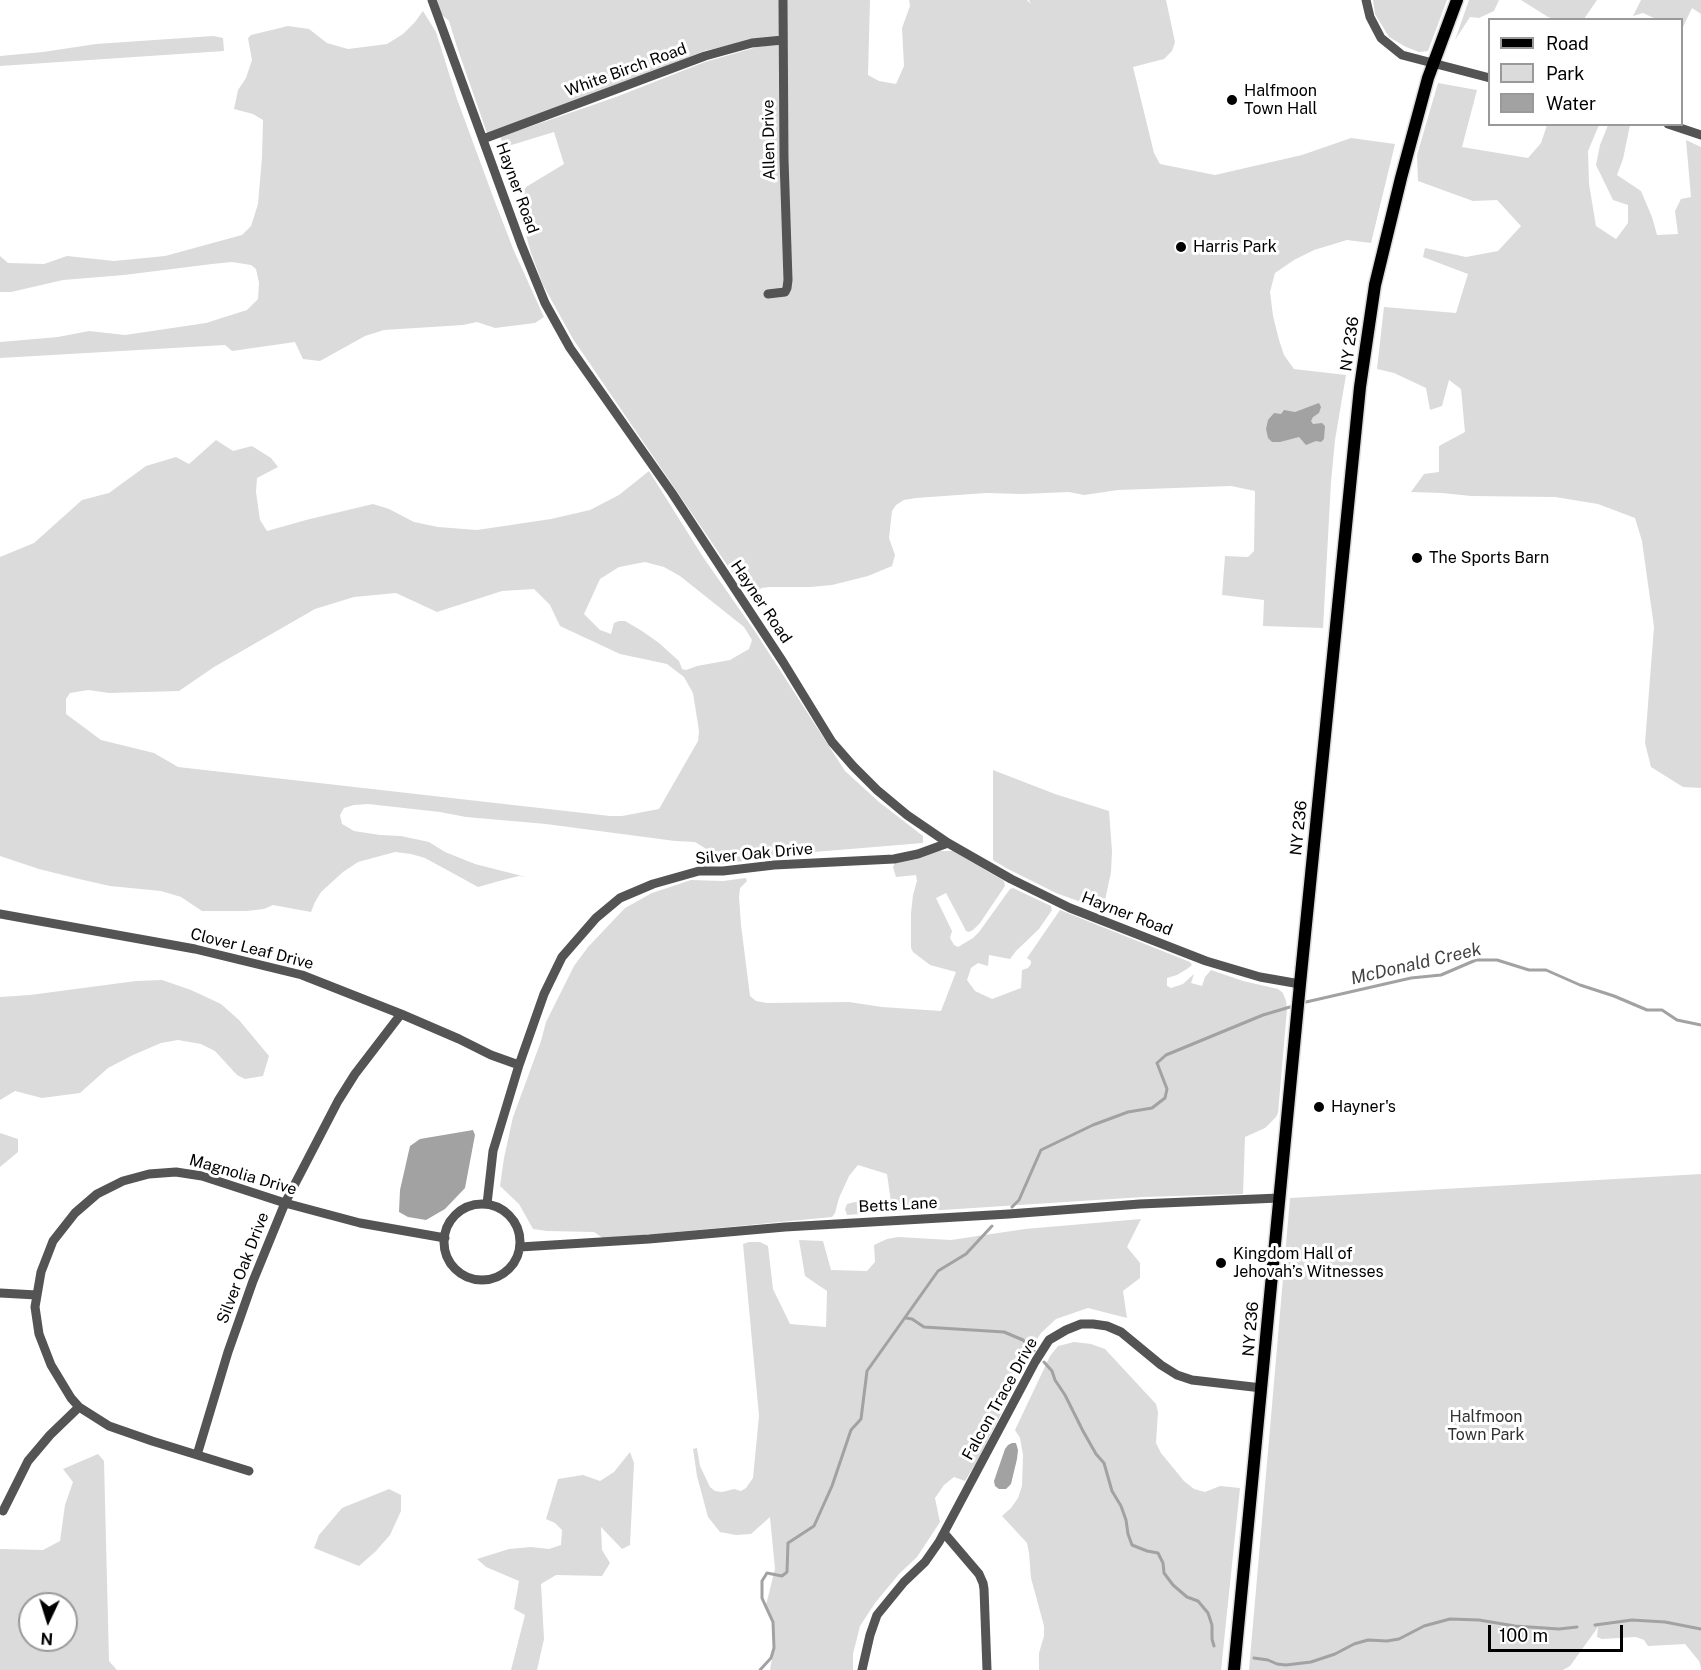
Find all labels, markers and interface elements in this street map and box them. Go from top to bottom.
legend [1488,18,1683,126]
text: Road [1546,33,1589,54]
street label: White Birch Road [563,39,689,101]
text: Park [1546,63,1584,84]
place label: Halfmoon Town Hall [1244,81,1317,119]
marker: Halfmoon Town Hall [1225,93,1239,107]
text: Water [1546,93,1596,114]
street label: Allen Drive [759,99,779,181]
street label: Hayner Road [492,140,542,236]
place label: Harris Park [1193,237,1277,257]
marker: Harris Park [1174,240,1188,254]
street label: NY 236 [1337,315,1363,373]
place label: The Sports Barn [1429,548,1549,568]
marker: The Sports Barn [1410,551,1424,565]
street label: Hayner Road [726,557,796,647]
street label: NY 236 [1287,800,1311,856]
street label: Silver Oak Drive [694,839,814,869]
street label: Hayner Road [1079,888,1175,940]
street label: Clover Leaf Drive [188,924,316,974]
water label: McDonald Creek [1348,938,1484,990]
place label: Hayner's [1331,1097,1396,1117]
marker: Hayner's [1312,1100,1326,1114]
street label: Magnolia Drive [187,1150,299,1200]
street label: Betts Lane [858,1193,938,1217]
street label: Silver Oak Drive [213,1209,273,1327]
place label: Kingdom Hall of Jehovah’s Witnesses [1233,1244,1384,1282]
marker: Kingdom Hall of Jehovah’s Witnesses [1214,1256,1228,1270]
street label: NY 236 [1239,1301,1263,1357]
street label: Falcon Trace Drive [958,1334,1042,1464]
park label: Halfmoon Town Park [1447,1407,1525,1445]
north arrow [18,1592,78,1652]
scale bar [1491,1613,1626,1651]
text: 100 m [1499,1625,1548,1646]
text: N [40,1629,54,1648]

